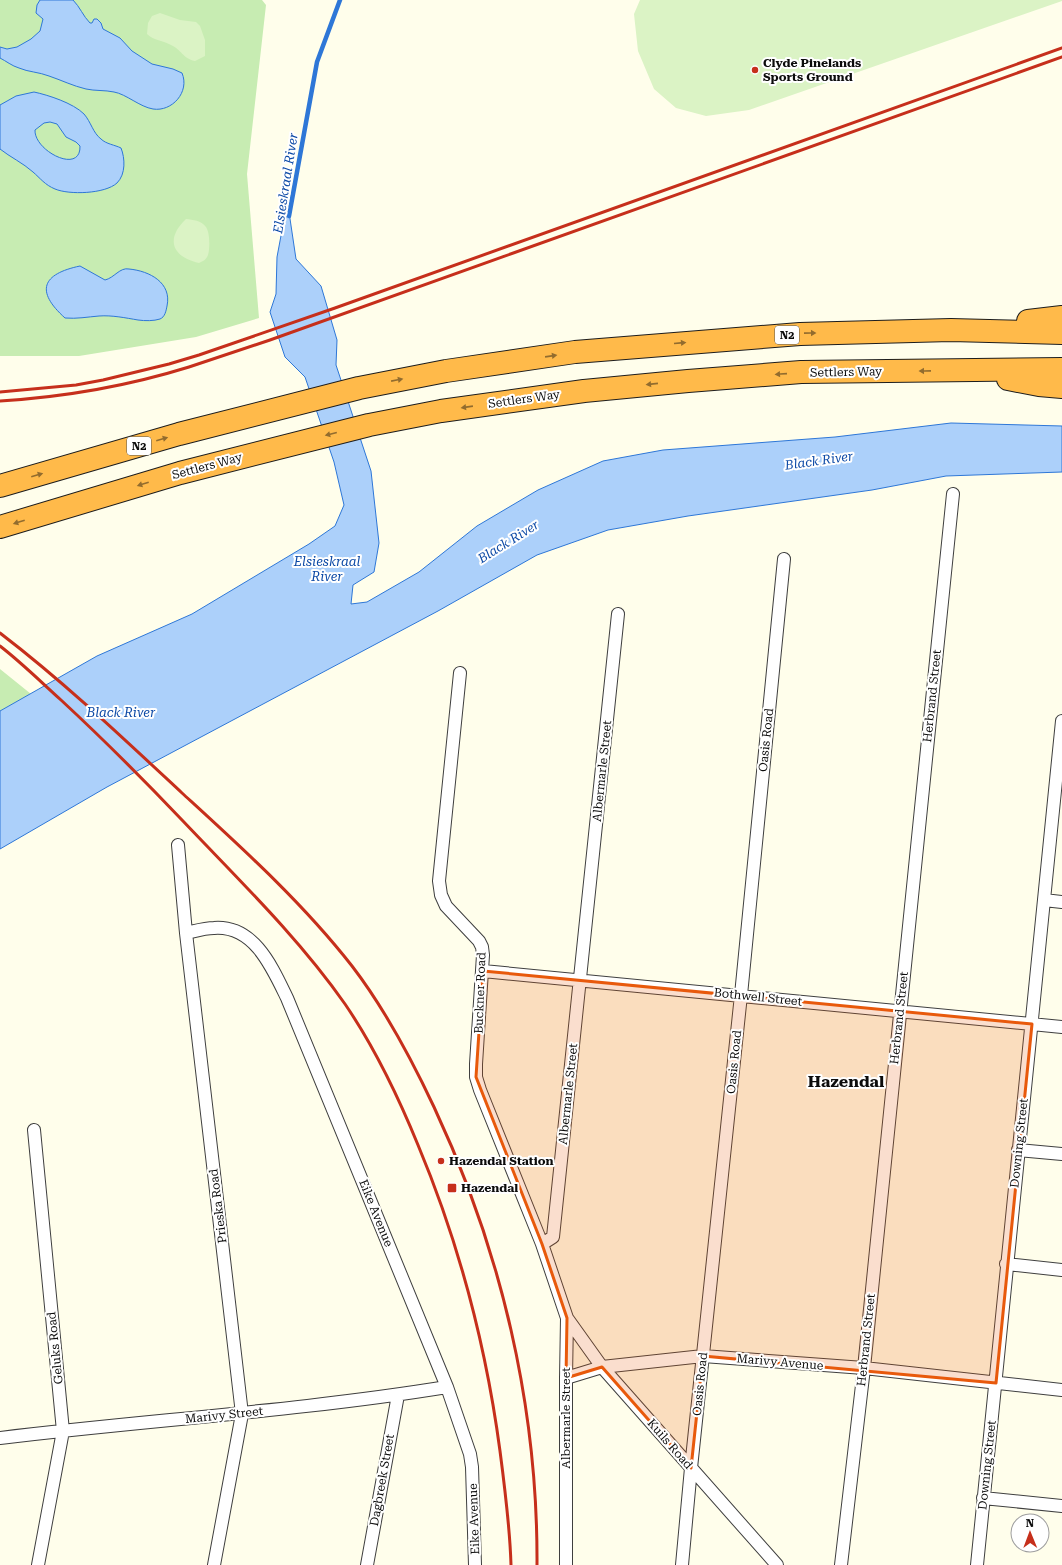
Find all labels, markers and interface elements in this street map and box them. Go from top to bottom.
place label: Clyde Pinelands Sports Ground [763,56,861,84]
marker: Clyde Pinelands Sports Ground [750,65,760,75]
water label: Elsieskraal River [270,131,301,235]
road number: N2 [775,326,799,344]
one-way arrow [804,330,816,337]
one-way arrow [674,339,686,346]
one-way arrow [545,353,557,359]
street label: Settlers Way [810,364,883,380]
one-way arrow [918,368,931,374]
one-way arrow [775,370,787,377]
one-way arrow [391,377,403,383]
one-way arrow [645,381,658,388]
street label: Settlers Way [487,387,562,411]
one-way arrow [461,404,473,410]
one-way arrow [325,432,337,438]
one-way arrow [157,436,169,442]
road number: N2 [127,437,151,455]
water label: Black River [783,448,855,473]
street label: Settlers Way [170,450,245,482]
one-way arrow [32,472,44,478]
one-way arrow [137,481,149,487]
water label: Black River [474,517,542,567]
one-way arrow [12,519,24,525]
water label: Elsieskraal River [293,554,360,584]
street label: Herbrand Street [920,648,944,743]
water label: Black River [86,705,156,720]
street label: Oasis Road [756,707,776,772]
street label: Albermarle Street [590,719,614,822]
street label: Buckner Road [472,952,488,1034]
street label: Herbrand Street [887,970,911,1065]
street label: Bothwell Street [713,985,803,1009]
street label: Oasis Road [724,1029,744,1094]
street label: Albermarle Street [556,1042,580,1145]
district label: Hazendal [808,1072,885,1091]
street label: Downing Street [1007,1097,1031,1188]
place label: Hazendal Station [449,1154,553,1168]
marker: Hazendal Station [436,1156,446,1166]
street label: Prieska Road [206,1168,230,1244]
street label: Eike Avenue [356,1177,396,1249]
place label: Hazendal [461,1181,518,1195]
marker: Hazendal [446,1182,458,1194]
street label: Herbrand Street [854,1292,878,1387]
street label: Geluks Road [44,1311,66,1385]
street label: Oasis Road [690,1351,710,1416]
street label: Marivy Avenue [736,1351,824,1373]
street label: Albermarle Street [559,1367,573,1469]
street label: Marivy Street [184,1404,264,1426]
street label: Kuils Road [645,1416,696,1472]
street label: Downing Street [975,1419,999,1510]
street label: Dagbreek Street [367,1432,397,1527]
street label: Eike Avenue [466,1483,482,1555]
north arrow [1010,1513,1050,1553]
text: N [1025,1517,1035,1530]

